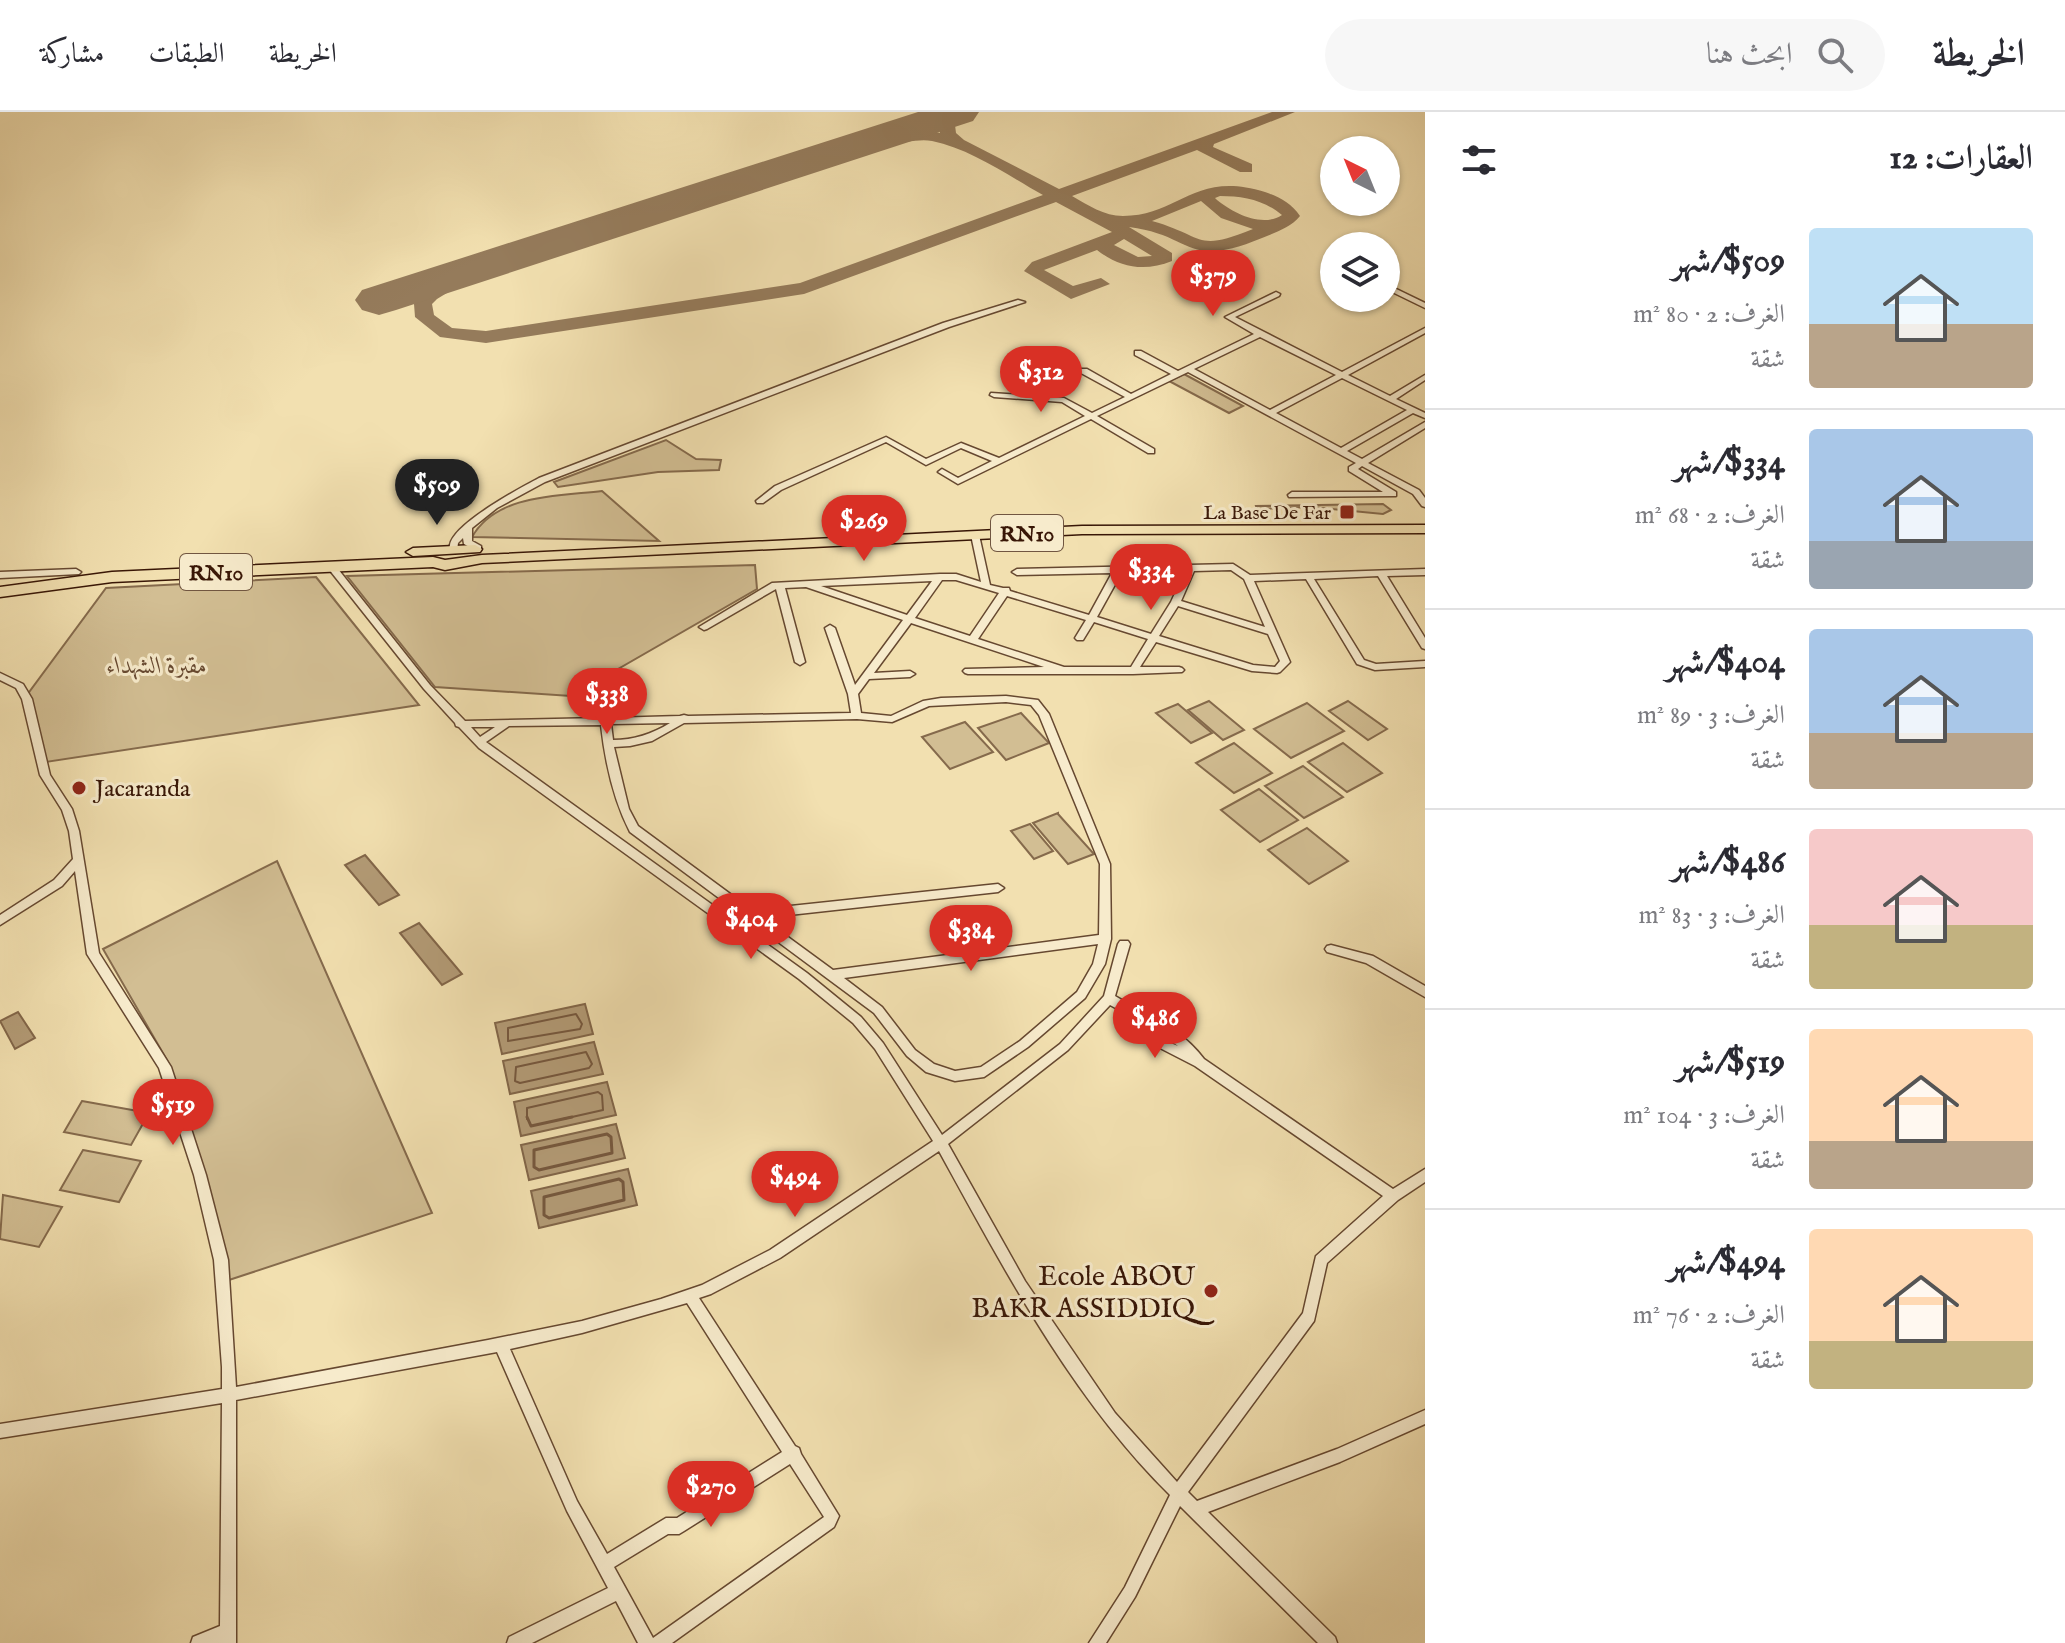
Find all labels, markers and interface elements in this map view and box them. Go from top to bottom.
search box [1325,19,1885,91]
text: الخريطة [1933,31,2025,79]
icon: search [1813,33,1857,77]
text: ابحث هنا [1706,36,1793,74]
text: مشاركة [40,37,104,72]
text: الطبقات [148,37,225,72]
text: الخريطة [269,37,337,72]
north arrow [1320,136,1400,216]
map controls [1320,136,1400,312]
text: العقارات: 12 [1889,137,2033,180]
icon: filters [1457,138,1501,182]
button: layers [1320,232,1400,312]
text: $509/شهر [1672,240,1785,283]
pin: $379 [1166,250,1260,318]
text: $379 [1189,259,1237,292]
icon: home [1873,260,1969,356]
text: الغرف: 2 · 80 m² [1633,298,1785,331]
text: شقة [1751,343,1785,376]
pin: $312 [994,346,1088,414]
text: $312 [1018,355,1064,388]
text: $334/شهر [1674,441,1785,484]
pin: $509 [390,459,484,527]
icon: home [1873,461,1969,557]
text: $509 [413,468,461,501]
pin: $269 [817,495,911,563]
text: الغرف: 2 · 68 m² [1635,499,1785,532]
place label: La Base De Far [1203,501,1332,526]
marker: La Base De Far [1338,503,1356,521]
text: $269 [840,504,888,537]
road number: RN10 [991,515,1063,551]
pin: $334 [1104,544,1198,612]
text: شقة [1751,544,1785,577]
text: $334 [1128,553,1174,586]
road number: RN10 [180,554,252,590]
text: $404/شهر [1666,641,1785,684]
park label: مقبرة الشهداء [107,651,207,682]
icon: home [1873,661,1969,757]
pin: $338 [560,668,654,736]
text: $338 [585,677,629,710]
text: الغرف: 3 · 89 m² [1637,699,1785,732]
text: شقة [1751,744,1785,777]
place label: Jacaranda [92,774,191,805]
marker: Jacaranda [70,779,88,797]
text: $486/شهر [1671,841,1785,884]
icon: home [1873,861,1969,957]
pin: $404 [704,893,798,961]
text: الغرف: 3 · 83 m² [1639,899,1785,932]
text: $404 [725,902,777,935]
pin: $384 [924,905,1018,973]
text: $384 [947,914,995,947]
text: شقة [1751,944,1785,977]
pin: $486 [1108,992,1202,1060]
text: $486 [1131,1001,1179,1034]
text: $519/شهر [1676,1041,1785,1084]
icon: home [1873,1061,1969,1157]
pin: $519 [126,1079,220,1147]
text: $519 [151,1088,195,1121]
text: الغرف: 3 · 104 m² [1623,1099,1785,1132]
text: شقة [1751,1144,1785,1177]
pin: $494 [748,1151,842,1219]
text: $494 [769,1160,821,1193]
text: $494/شهر [1668,1241,1785,1284]
place label: Ecole ABOU BAKR ASSIDDIQ [971,1260,1215,1327]
icon: home [1873,1261,1969,1357]
marker: Ecole ABOU BAKR ASSIDDIQ [1202,1282,1220,1300]
text: الغرف: 2 · 76 m² [1633,1299,1785,1332]
text: شقة [1751,1344,1785,1377]
pin: $270 [664,1461,758,1529]
text: $270 [685,1470,737,1503]

